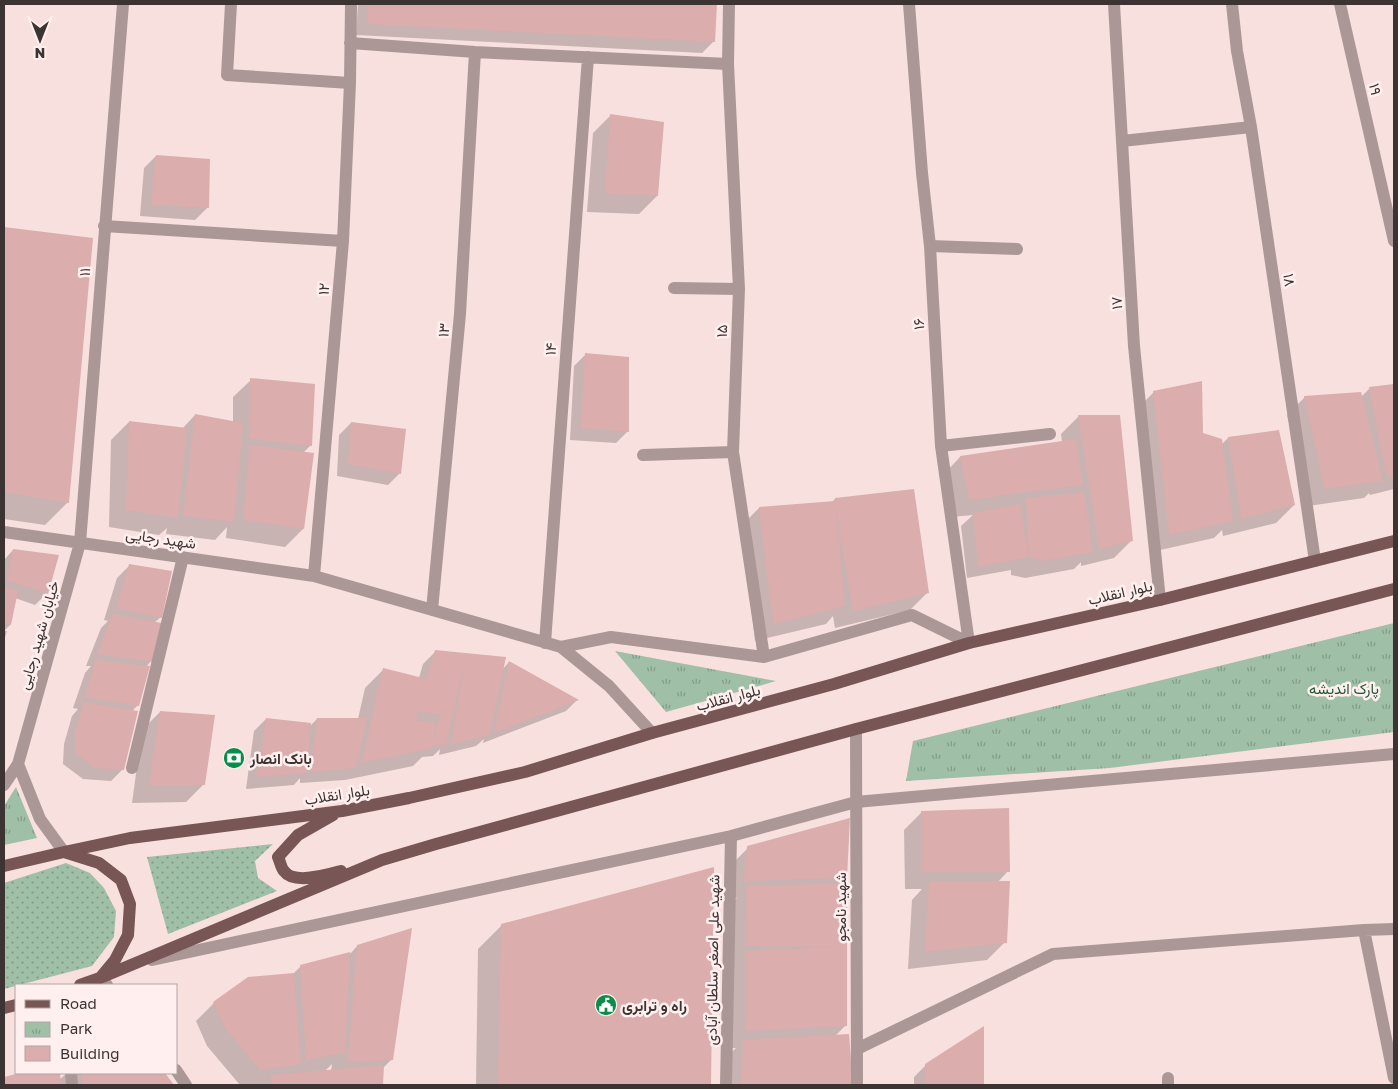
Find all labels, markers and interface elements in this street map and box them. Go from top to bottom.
north arrow [15,15,65,65]
text: N [35,45,45,62]
street label: ۱۹ [1366,81,1386,97]
street label: ۱۱ [75,267,93,277]
street label: ۱۸ [1280,272,1300,288]
street label: ۱۲ [314,282,333,296]
street label: ۱۷ [1107,296,1125,310]
street label: ۱۶ [909,318,927,330]
street label: ۱۳ [433,322,453,338]
street label: ۱۵ [712,324,730,338]
street label: ۱۴ [541,342,559,356]
street label: شهید رجایی [124,524,198,554]
street label: بلوار انقلاب [1086,576,1154,609]
street label: خیابان شهید رجایی [14,578,64,692]
park label: پارک اندیشه [1309,679,1379,699]
street label: بلوار انقلاب [694,680,762,715]
bank icon: بانک انصار [222,746,246,770]
place label: بانک انصار [249,749,312,768]
street label: بلوار انقلاب [303,780,371,809]
street label: شهید نامجو [831,872,850,942]
street label: شهید علی اصغر سلطان آبادی [702,874,724,1046]
legend [15,984,178,1074]
public building icon: راه و ترابری [594,993,618,1017]
text: Road [60,994,97,1012]
place label: راه و ترابری [622,996,687,1015]
text: Park [60,1019,93,1037]
text: Building [60,1044,120,1062]

